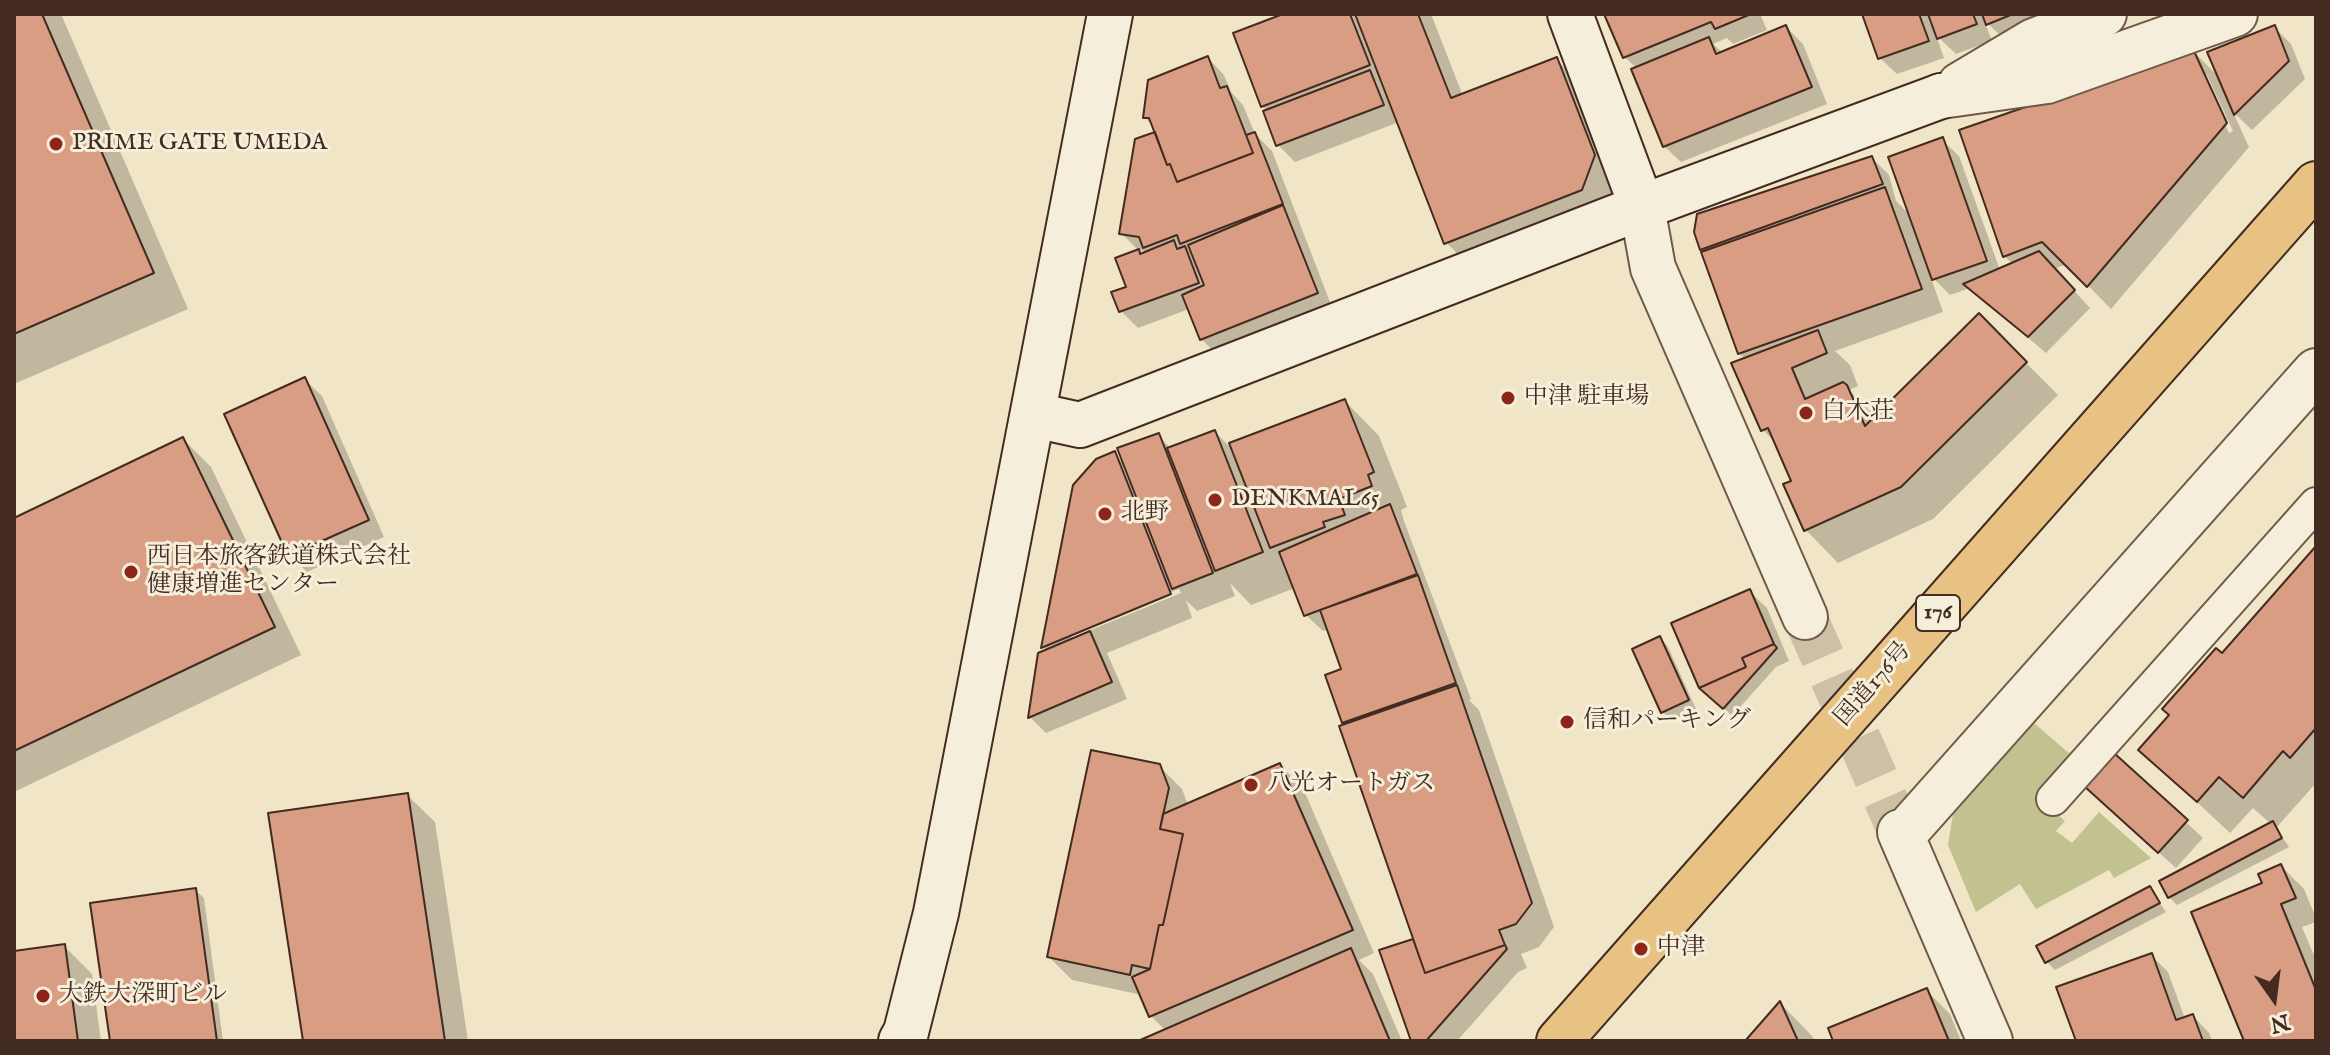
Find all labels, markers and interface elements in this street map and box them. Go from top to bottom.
place label: PRIME GATE UMEDA [72,130,327,158]
marker: PRIME GATE UMEDA [47,135,65,153]
place label: 中津 駐車場 [1524,384,1649,412]
marker: 中津 駐車場 [1499,389,1517,407]
place label: 白木荘 [1822,399,1894,427]
marker: 白木荘 [1797,404,1815,422]
place label: DENKMAL65 [1231,486,1379,514]
marker: DENKMAL65 [1206,491,1224,509]
place label: 北野 [1121,500,1169,528]
marker: 北野 [1096,505,1114,523]
place label: 西日本旅客鉄道株式会社 健康増進センター [147,544,411,600]
marker: 西日本旅客鉄道株式会社 健康増進センター [122,563,140,581]
road number: 176 [1916,595,1960,631]
street label: 国道176号 [1830,637,1918,733]
place label: 信和パーキング [1583,708,1751,736]
marker: 信和パーキング [1558,713,1576,731]
place label: 八光オートガス [1267,771,1435,799]
marker: 八光オートガス [1242,776,1260,794]
place label: 中津 [1657,935,1705,963]
marker: 中津 [1632,940,1650,958]
north arrow [2234,959,2314,1039]
place label: 大鉄大深町ビル [59,982,227,1010]
marker: 大鉄大深町ビル [34,987,52,1005]
text: N [2267,1006,2292,1038]

